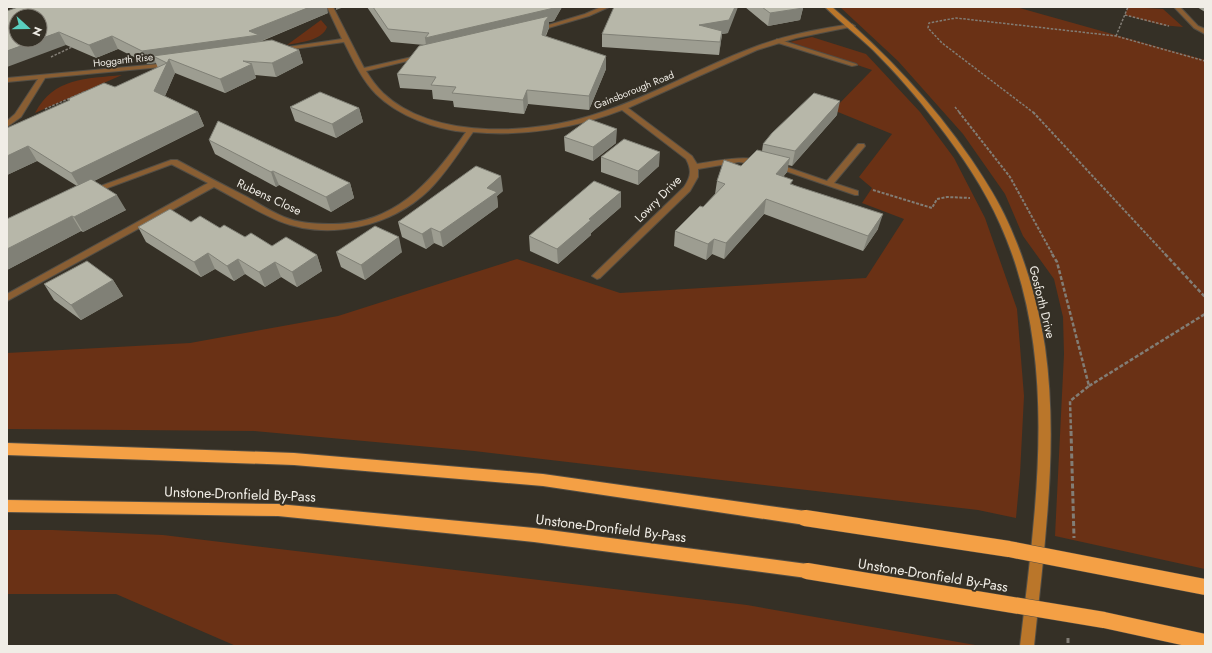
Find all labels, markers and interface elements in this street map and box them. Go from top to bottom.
north arrow [8,8,48,48]
text: N [28,25,46,39]
street label: Hoggarth Rise [92,49,154,71]
street label: Gainsborough Road [592,67,676,113]
street label: Lowry Drive [630,171,686,227]
street label: Rubens Close [234,174,304,220]
street label: Gosforth Drive [1024,264,1060,340]
street label: Unstone-Dronfield By-Pass [164,481,317,507]
street label: Unstone-Dronfield By-Pass [534,509,688,547]
street label: Unstone-Dronfield By-Pass [856,553,1010,597]

